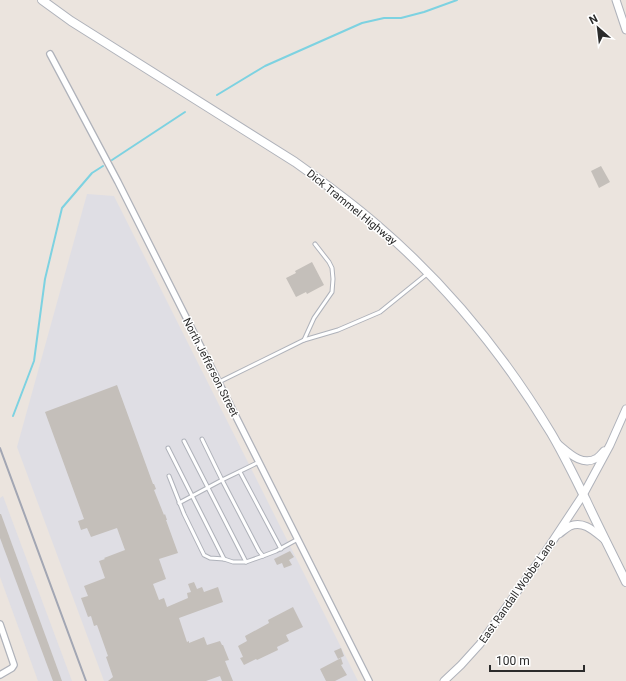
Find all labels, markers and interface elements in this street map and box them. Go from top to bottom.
north arrow [578,8,618,48]
text: N [587,12,600,27]
street label: Dick Trammel Highway [304,167,400,248]
street label: North Jefferson Street [180,316,241,419]
street label: East Randall Wobbe Lane [477,537,558,646]
scale bar [490,647,584,673]
text: 100 m [496,654,530,668]

